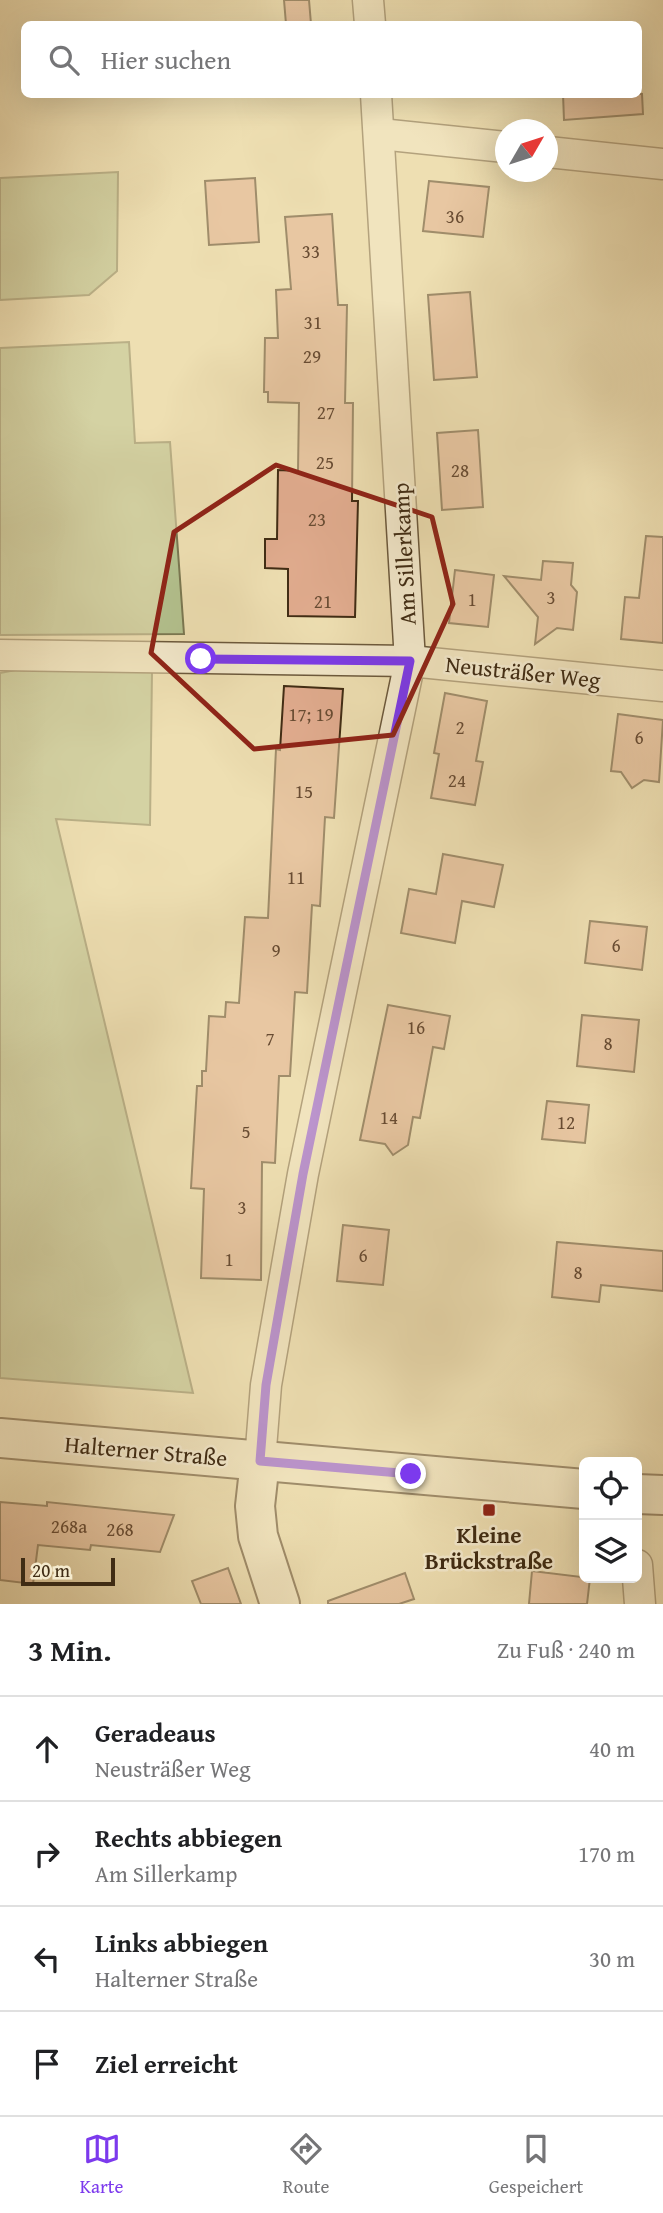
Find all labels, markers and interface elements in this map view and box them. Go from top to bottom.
search box [21,21,642,98]
text: Hier suchen [101,40,231,79]
icon: search [45,41,83,79]
north arrow [495,119,558,182]
house number: 36 [446,202,464,230]
house number: 33 [302,237,320,265]
house number: 31 [304,308,322,336]
house number: 29 [303,342,321,370]
house number: 27 [317,398,335,426]
house number: 25 [316,448,334,476]
house number: 28 [451,456,469,484]
street label: Am Sillerkamp [383,482,424,626]
house number: 23 [308,505,326,533]
house number: 3 [546,583,556,611]
house number: 1 [467,585,477,613]
house number: 21 [314,587,332,615]
route start [185,643,216,674]
street label: Neusträßer Weg [444,647,603,696]
house number: 17; 19 [288,700,334,728]
house number: 2 [455,713,465,741]
house number: 6 [634,723,644,751]
house number: 24 [448,766,466,794]
house number: 15 [295,777,313,805]
house number: 11 [287,863,305,891]
house number: 6 [611,931,621,959]
house number: 9 [271,936,281,964]
house number: 16 [407,1013,425,1041]
house number: 7 [265,1024,275,1052]
house number: 8 [603,1029,613,1057]
house number: 14 [380,1103,398,1131]
house number: 12 [557,1108,575,1136]
house number: 5 [241,1117,251,1145]
house number: 3 [237,1193,247,1221]
house number: 6 [358,1241,368,1269]
house number: 1 [224,1245,234,1273]
house number: 8 [573,1258,583,1286]
street label: Halterner Straße [63,1427,229,1474]
map controls [579,1457,642,1583]
button: locate [579,1457,642,1520]
route end [395,1458,426,1489]
marker: Kleine Brückstraße [481,1502,497,1518]
house number: 268a [51,1512,87,1540]
house number: 268 [106,1515,134,1543]
place label: Kleine Brückstraße [425,1518,553,1577]
button: layers [579,1520,642,1583]
scale bar [21,1555,116,1587]
text: 20 m [32,1556,70,1584]
text: 3 Min. [28,1628,111,1672]
text: Zu Fuß · 240 m [497,1633,635,1666]
text: Geradeaus [95,1713,216,1752]
icon: ahead [28,1730,66,1768]
text: 40 m [589,1732,635,1765]
text: Neusträßer Weg [95,1752,251,1785]
text: Rechts abbiegen [95,1818,282,1857]
icon: right [28,1835,66,1873]
text: 170 m [578,1837,635,1870]
text: Am Sillerkamp [95,1857,237,1890]
text: Links abbiegen [95,1923,268,1962]
icon: left [28,1940,66,1978]
text: 30 m [589,1942,635,1975]
text: Halterner Straße [95,1962,258,1995]
text: Ziel erreicht [95,2044,238,2083]
icon: arrive [28,2045,66,2083]
tab: Karte [80,2130,123,2200]
tab: Route [283,2130,329,2200]
tab: Gespeichert [489,2130,583,2200]

